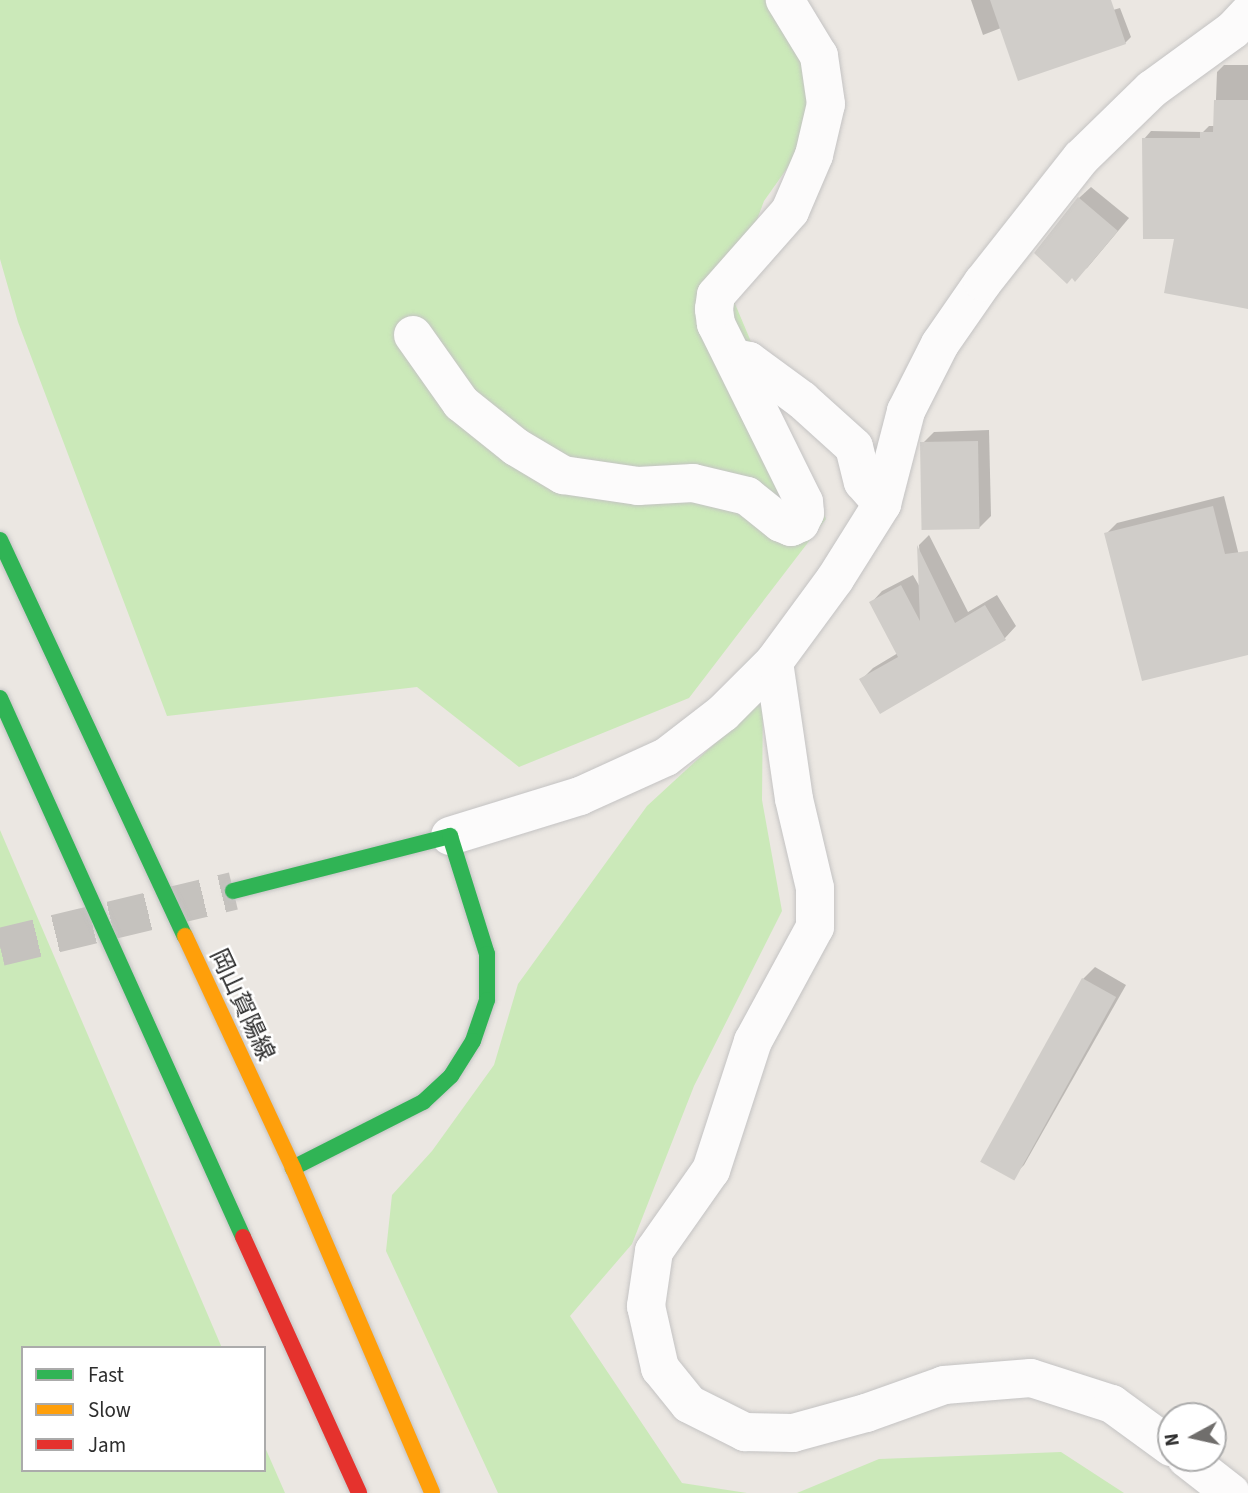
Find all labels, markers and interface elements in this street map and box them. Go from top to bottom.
street label: 岡山賀陽線 [204,945,280,1065]
legend [21,1346,266,1472]
text: Fast [88,1360,124,1390]
text: Slow [88,1395,131,1425]
north arrow [1157,1402,1227,1472]
text: Jam [88,1430,126,1460]
text: N [1158,1432,1187,1448]

